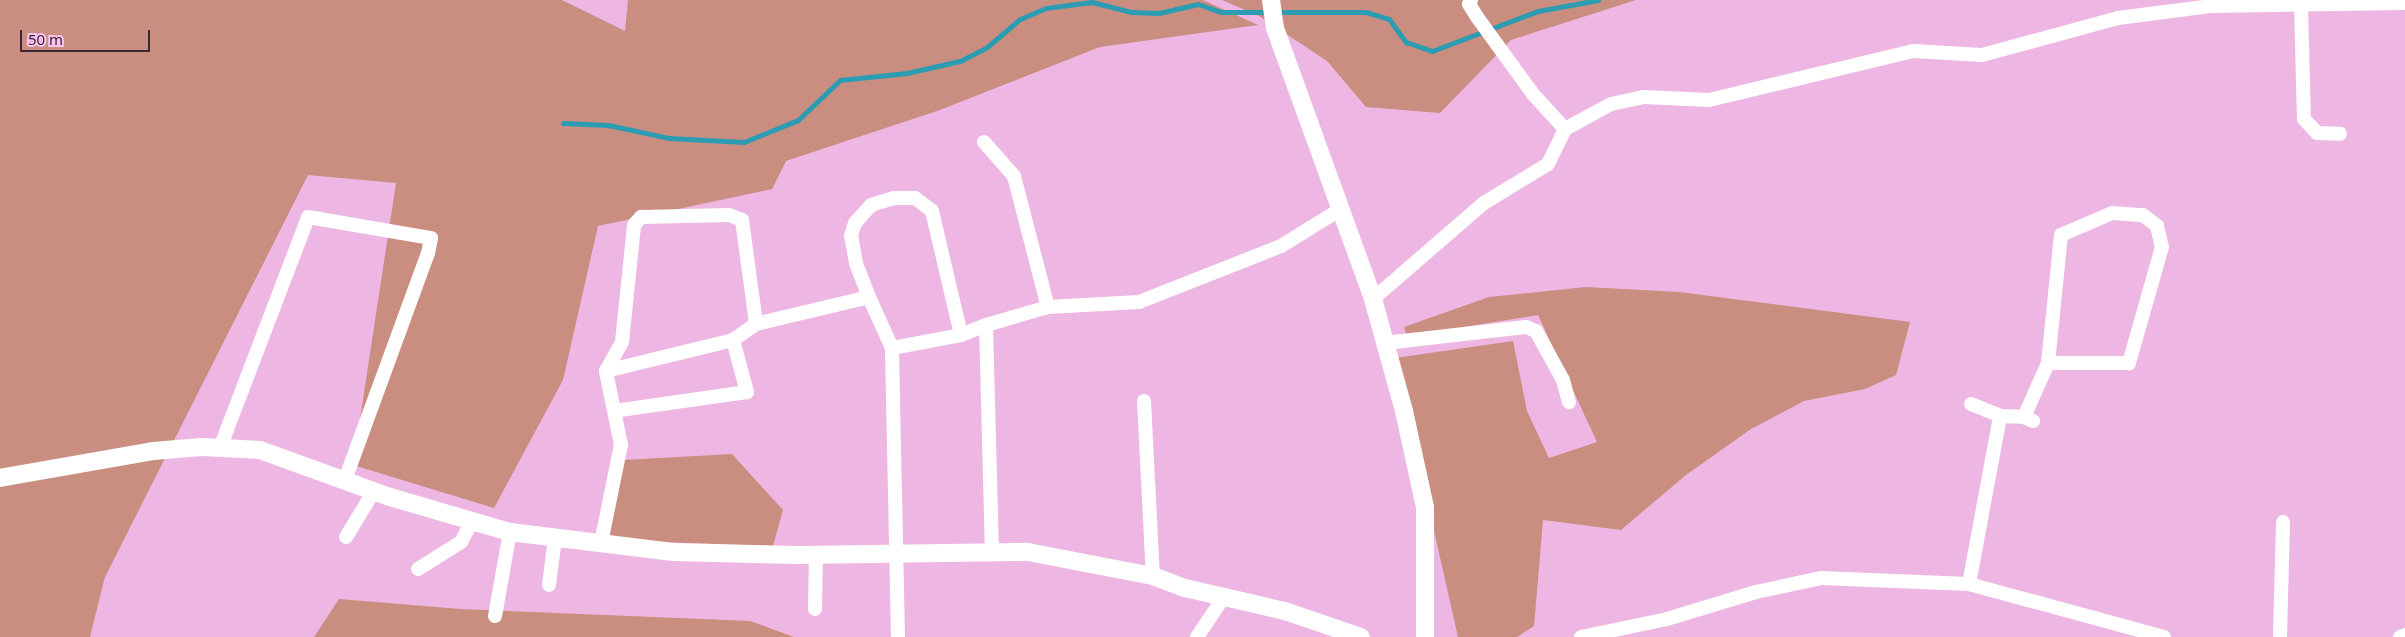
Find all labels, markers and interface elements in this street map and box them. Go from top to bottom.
scale bar [22,20,152,52]
text: 50 m [28,29,63,49]

